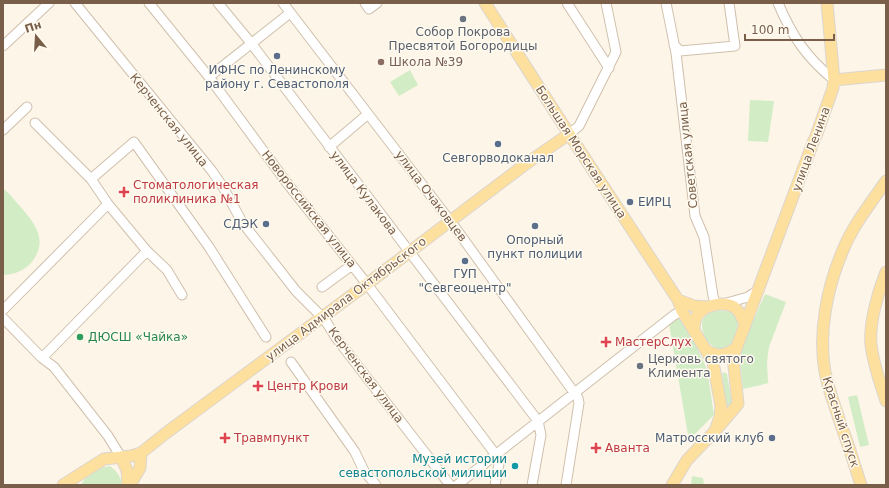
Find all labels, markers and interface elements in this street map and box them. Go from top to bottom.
marker: Собор Покрова Пресвятой Богородицы [458,14,468,24]
north arrow [16,16,56,56]
scale bar [745,16,834,42]
text: Пн [23,18,43,36]
text: 100 m [751,23,789,37]
place label: Собор Покрова Пресвятой Богородицы [389,25,537,53]
marker: ИФНС по Ленинскому району г. Севастополя [272,51,282,61]
place label: Школа №39 [389,55,463,69]
marker: Школа №39 [376,57,386,67]
place label: ИФНС по Ленинскому району г. Севастополя [205,63,349,91]
street label: Керченская улица [127,70,211,170]
street label: Большая Морская улица [533,83,629,221]
street label: Советская улица [675,101,701,209]
street label: улица Ленина [789,105,833,193]
marker: Севгорводоканал [493,139,503,149]
street label: Новороссийская улица [259,148,359,270]
street label: улица Кулакова [328,148,400,238]
street label: улица Очаковцев [392,148,470,244]
place label: Севгорводоканал [442,151,554,165]
place label: Стоматологическая поликлиника №1 [133,178,258,206]
marker: Стоматологическая поликлиника №1 [118,186,130,198]
place label: ЕИРЦ [638,195,671,209]
marker: ЕИРЦ [625,197,635,207]
place label: СДЭК [223,217,258,231]
marker: СДЭК [261,219,271,229]
marker: Опорный пункт полиции [530,221,540,231]
place label: Опорный пункт полиции [487,233,583,261]
street label: улица Адмирала Октябрьского [263,234,429,364]
marker: ГУП "Севгеоцентр" [460,256,470,266]
place label: ГУП "Севгеоцентр" [419,267,511,295]
street label: Керченская улица [325,324,407,426]
place label: ДЮСШ «Чайка» [88,330,188,344]
marker: ДЮСШ «Чайка» [75,332,85,342]
place label: МастерСлух [615,335,692,349]
marker: МастерСлух [600,336,612,348]
place label: Церковь святого Климента [648,352,754,380]
marker: Церковь святого Климента [635,361,645,371]
street label: Красный спуск [820,375,862,469]
place label: Центр Крови [267,379,348,393]
marker: Центр Крови [252,380,264,392]
place label: Травмпункт [233,431,309,445]
place label: Матросский клуб [655,431,764,445]
marker: Травмпункт [219,432,231,444]
marker: Матросский клуб [767,433,777,443]
place label: Аванта [605,441,650,455]
marker: Аванта [590,442,602,454]
place label: Музей истории севастопольской милиции [339,452,507,480]
marker: Музей истории севастопольской милиции [510,461,520,471]

